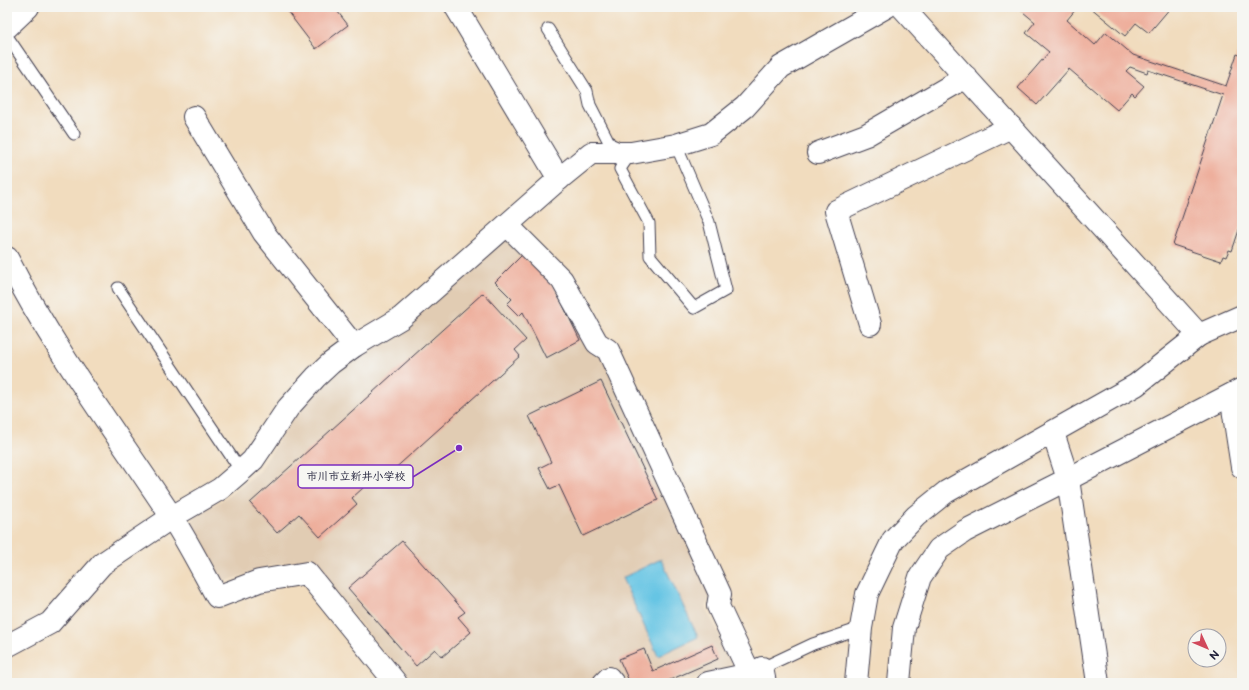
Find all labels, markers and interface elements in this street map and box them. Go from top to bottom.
callout: 市川市立新井小学校 [298,465,413,488]
text: 市川市立新井小学校 [307,470,406,483]
north arrow [1187,628,1227,668]
text: N [1206,647,1221,662]

